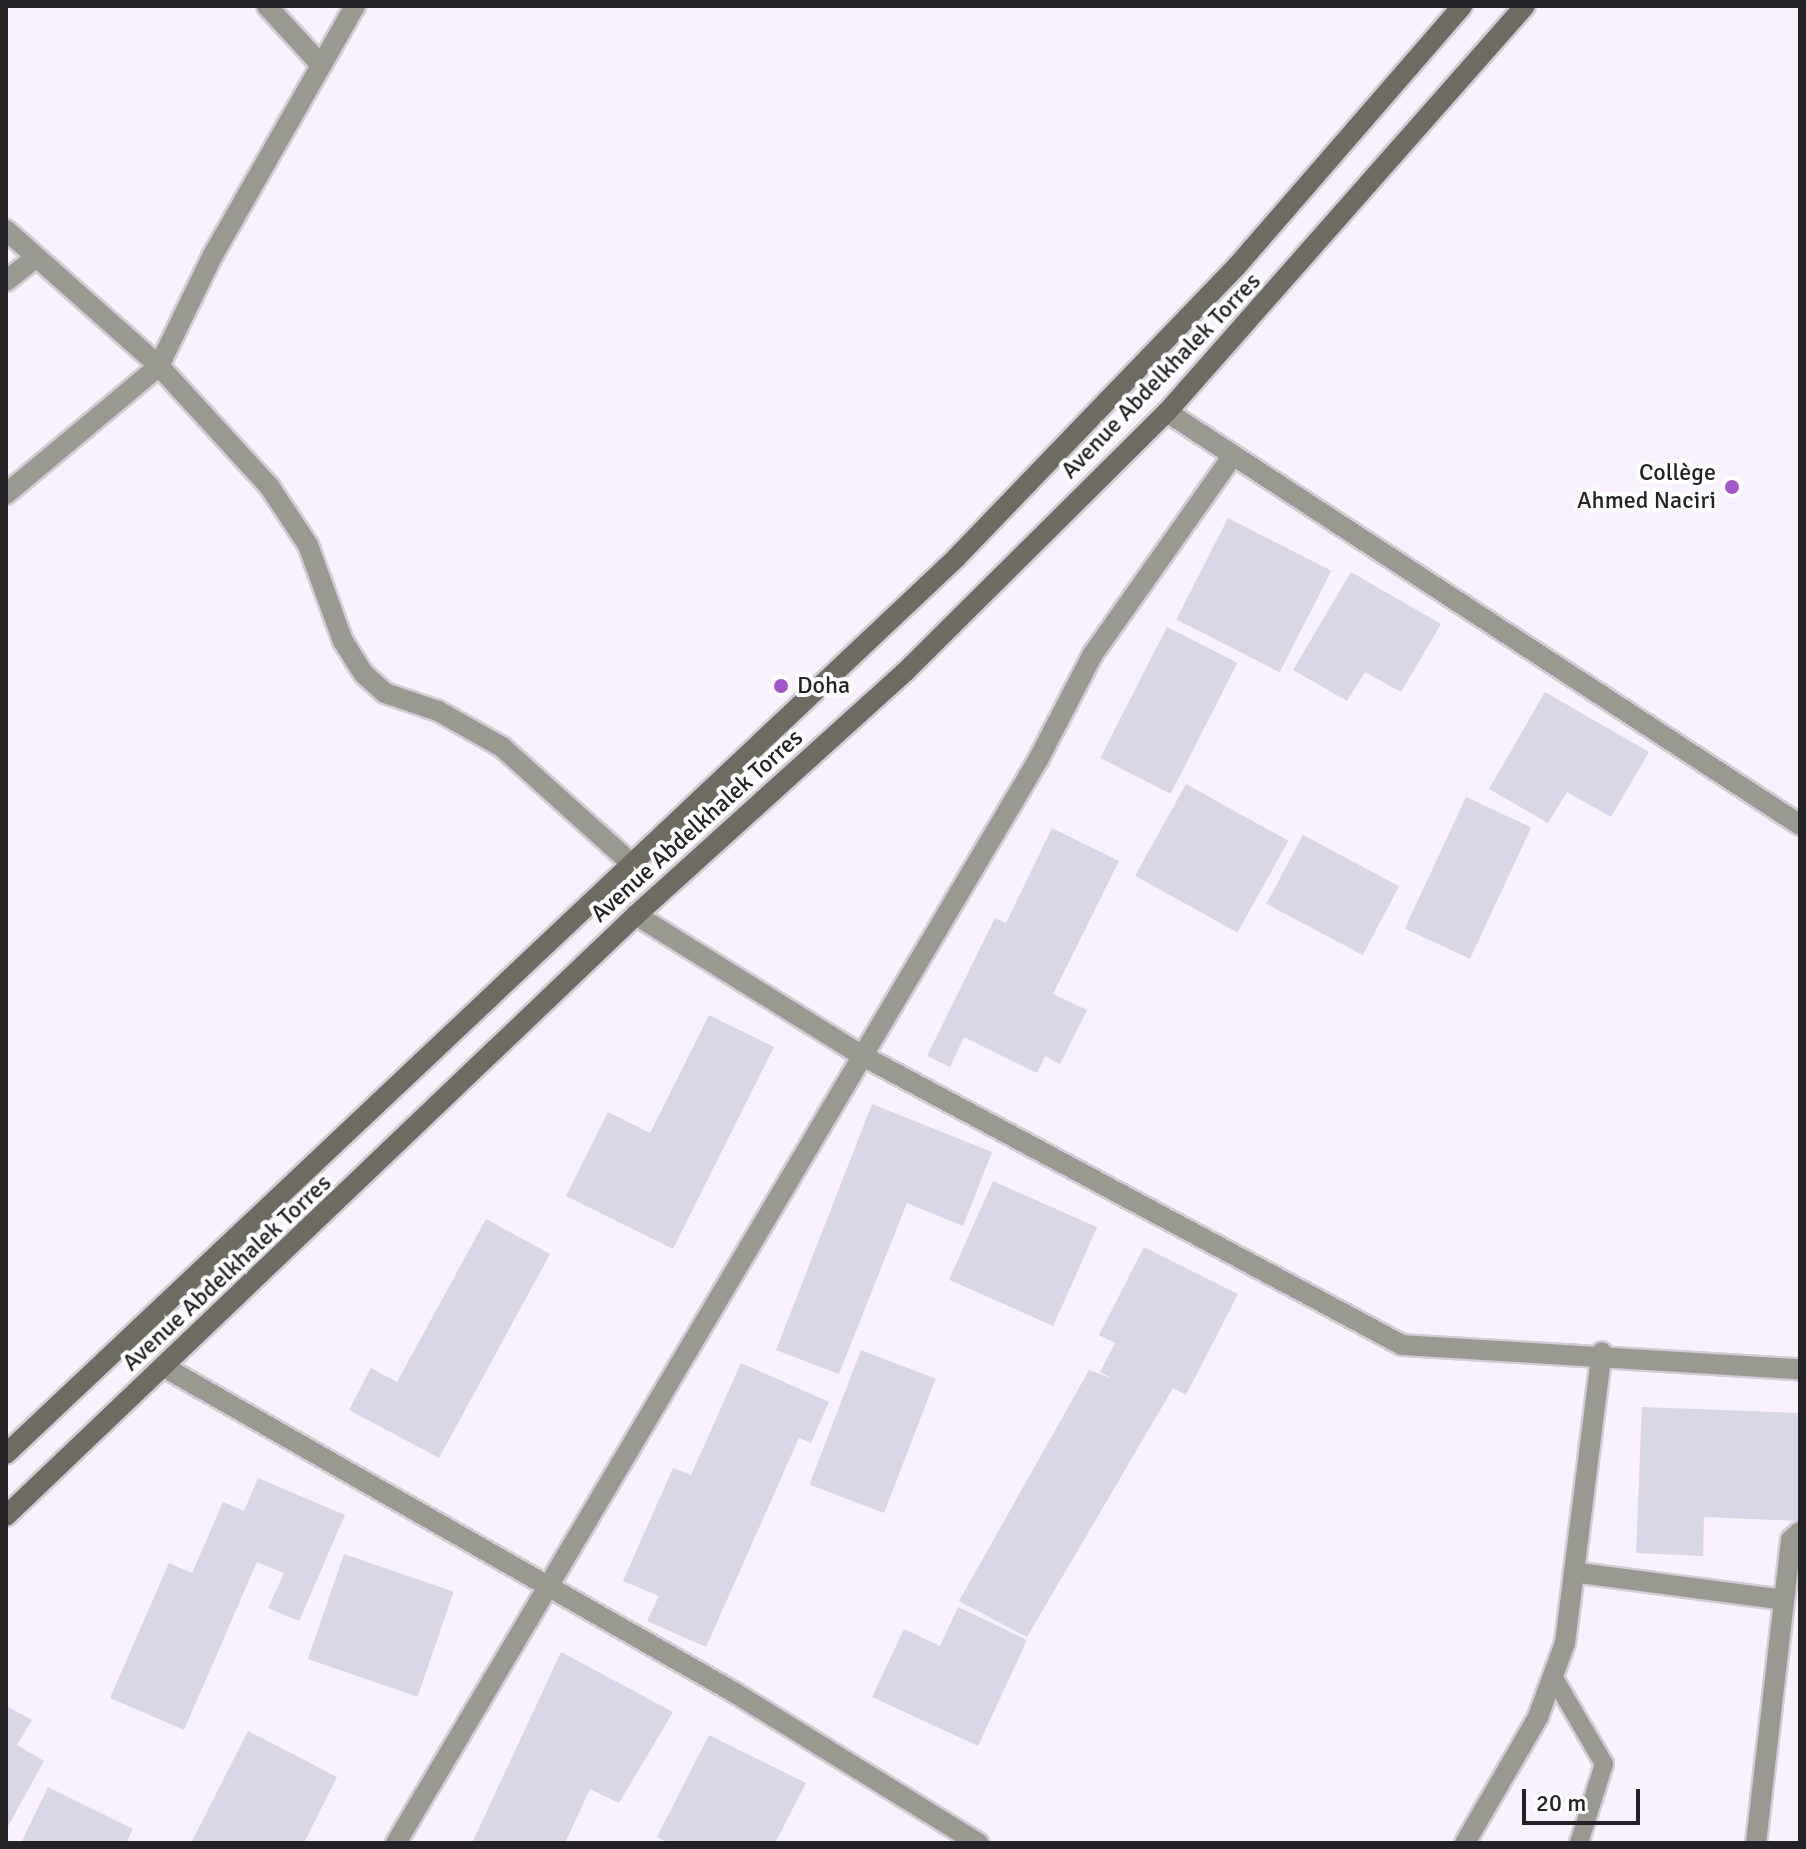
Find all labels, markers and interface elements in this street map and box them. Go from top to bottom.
street label: Avenue Abdelkhalek Torres [1055,267,1267,485]
place label: Collège Ahmed Naciri [1577,459,1716,515]
marker: Collège Ahmed Naciri [1723,478,1741,496]
place label: Doha [797,672,850,700]
marker: Doha [772,677,790,695]
street label: Avenue Abdelkhalek Torres [585,723,809,929]
street label: Avenue Abdelkhalek Torres [117,1169,337,1377]
scale bar [1526,1773,1644,1823]
text: 20 m [1536,1788,1586,1818]

